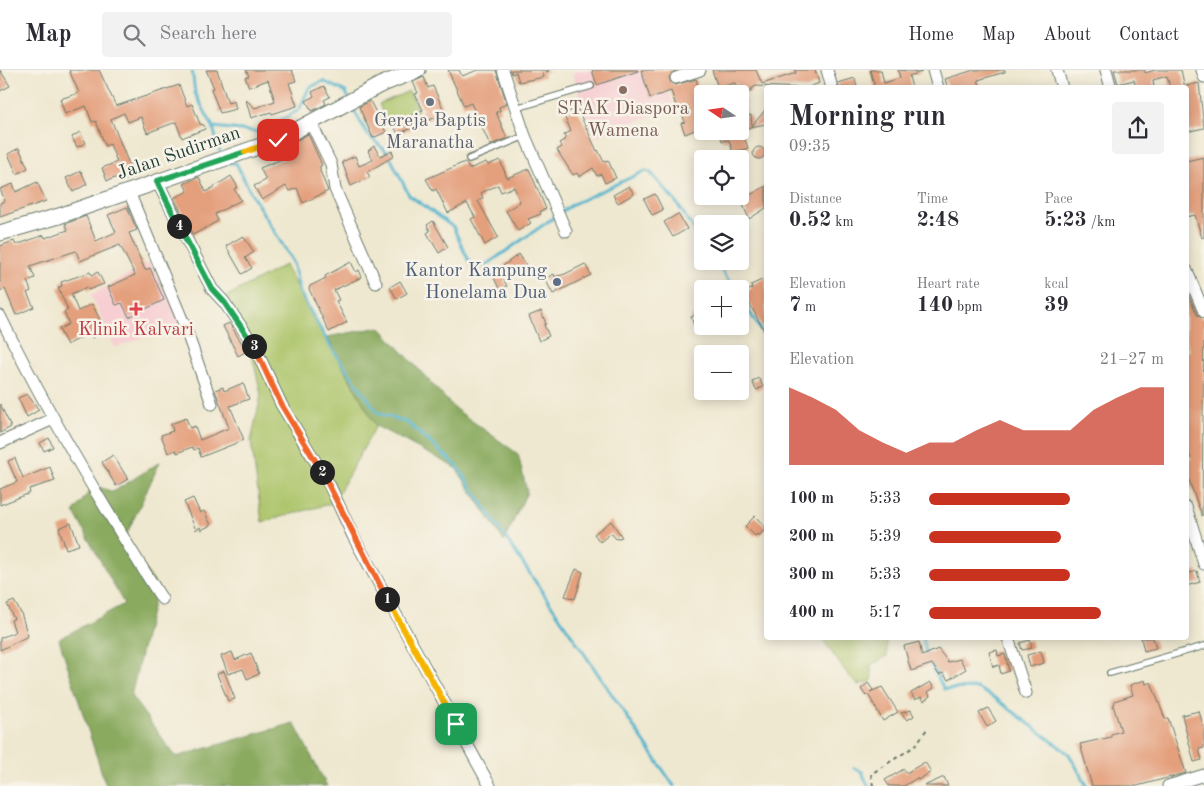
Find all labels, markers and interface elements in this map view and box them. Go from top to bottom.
search box [102,12,452,57]
icon: search [120,21,148,49]
text: Map [25,23,72,47]
text: Search here [160,25,257,44]
text: Home [908,26,954,44]
text: Map [982,26,1015,44]
text: About [1043,26,1091,44]
text: Contact [1119,26,1179,44]
marker: STAK Diaspora Wamena [617,84,629,96]
north arrow [694,85,749,140]
map controls [694,85,749,400]
marker: Gereja Baptis Maranatha [424,96,436,108]
place label: STAK Diaspora Wamena [557,100,690,141]
button: share [1112,102,1164,154]
text: Morning run [789,104,946,132]
place label: Gereja Baptis Maranatha [374,112,486,153]
pin [257,119,299,161]
street label: Jalan Sudirman [115,124,243,184]
icon: check [264,126,292,154]
text: 09:35 [789,139,831,155]
button: locate [694,150,749,205]
text: Distance [789,192,842,206]
text: Time [917,192,948,206]
text: Pace [1044,192,1073,206]
text: 0.52 [789,210,831,231]
text: 2:48 [917,210,959,231]
text: 5:23 [1044,210,1087,231]
pin: 4 [166,214,192,238]
button: layers [694,215,749,270]
text: km [831,215,854,229]
text: /km [1087,215,1115,229]
text: 4 [175,219,184,233]
place label: Kantor Kampung Honelama Dua [404,262,548,303]
marker: Kantor Kampung Honelama Dua [551,276,563,288]
text: Elevation [789,277,846,291]
text: Heart rate [917,277,980,291]
text: kcal [1044,277,1068,291]
button: + [694,280,749,335]
text: 7 [789,295,801,316]
text: 140 [917,295,953,316]
text: 39 [1044,295,1069,316]
text: m [801,300,816,314]
text: bpm [953,300,983,314]
marker: Klinik Kalvari [129,302,143,316]
place label: Klinik Kalvari [78,321,194,340]
pin: 3 [242,334,266,358]
text: 3 [250,339,259,353]
button: − [694,345,749,400]
text: Elevation [789,352,854,368]
text: 21–27 m [1100,352,1164,368]
pin: 2 [310,460,334,484]
text: 2 [318,465,327,479]
text: 100 m [789,491,834,507]
text: 5:33 [869,491,901,507]
text: 200 m [789,529,834,545]
text: 5:39 [869,529,901,545]
text: 300 m [789,567,834,583]
text: 5:33 [869,567,901,583]
pin: 1 [374,586,400,612]
text: 1 [383,592,392,606]
text: 400 m [789,605,834,621]
text: 5:17 [869,605,901,621]
pin [435,703,477,745]
icon: arrive [442,710,470,738]

